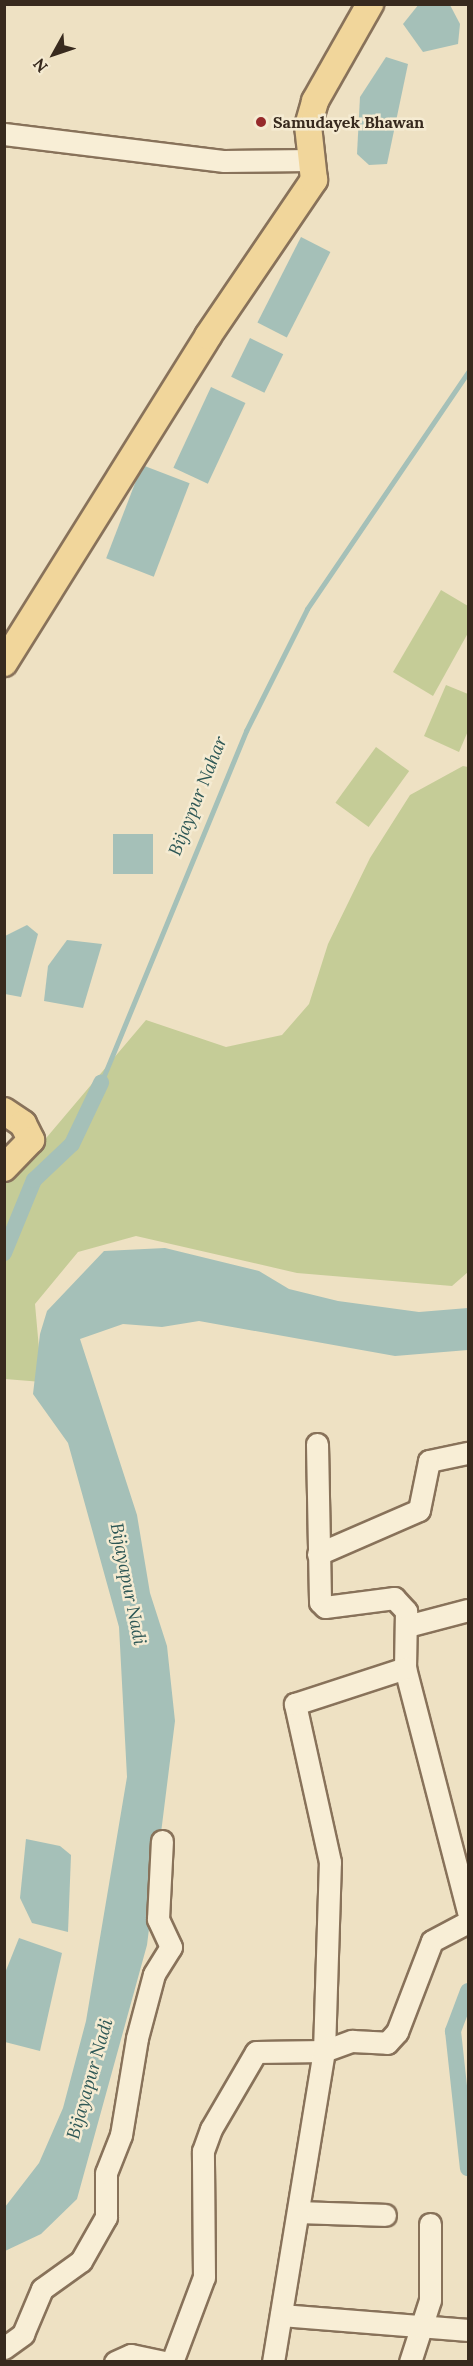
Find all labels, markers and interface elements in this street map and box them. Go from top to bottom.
north arrow [24,24,84,84]
text: N [29,54,52,77]
place label: Samudayek Bhawan [273,112,424,132]
marker: Samudayek Bhawan [254,115,268,129]
water label: Bijaypur Nahar [164,733,232,859]
water label: Bijayapur Nadi [106,1521,150,1647]
water label: Bijayapur Nadi [63,2016,117,2142]

